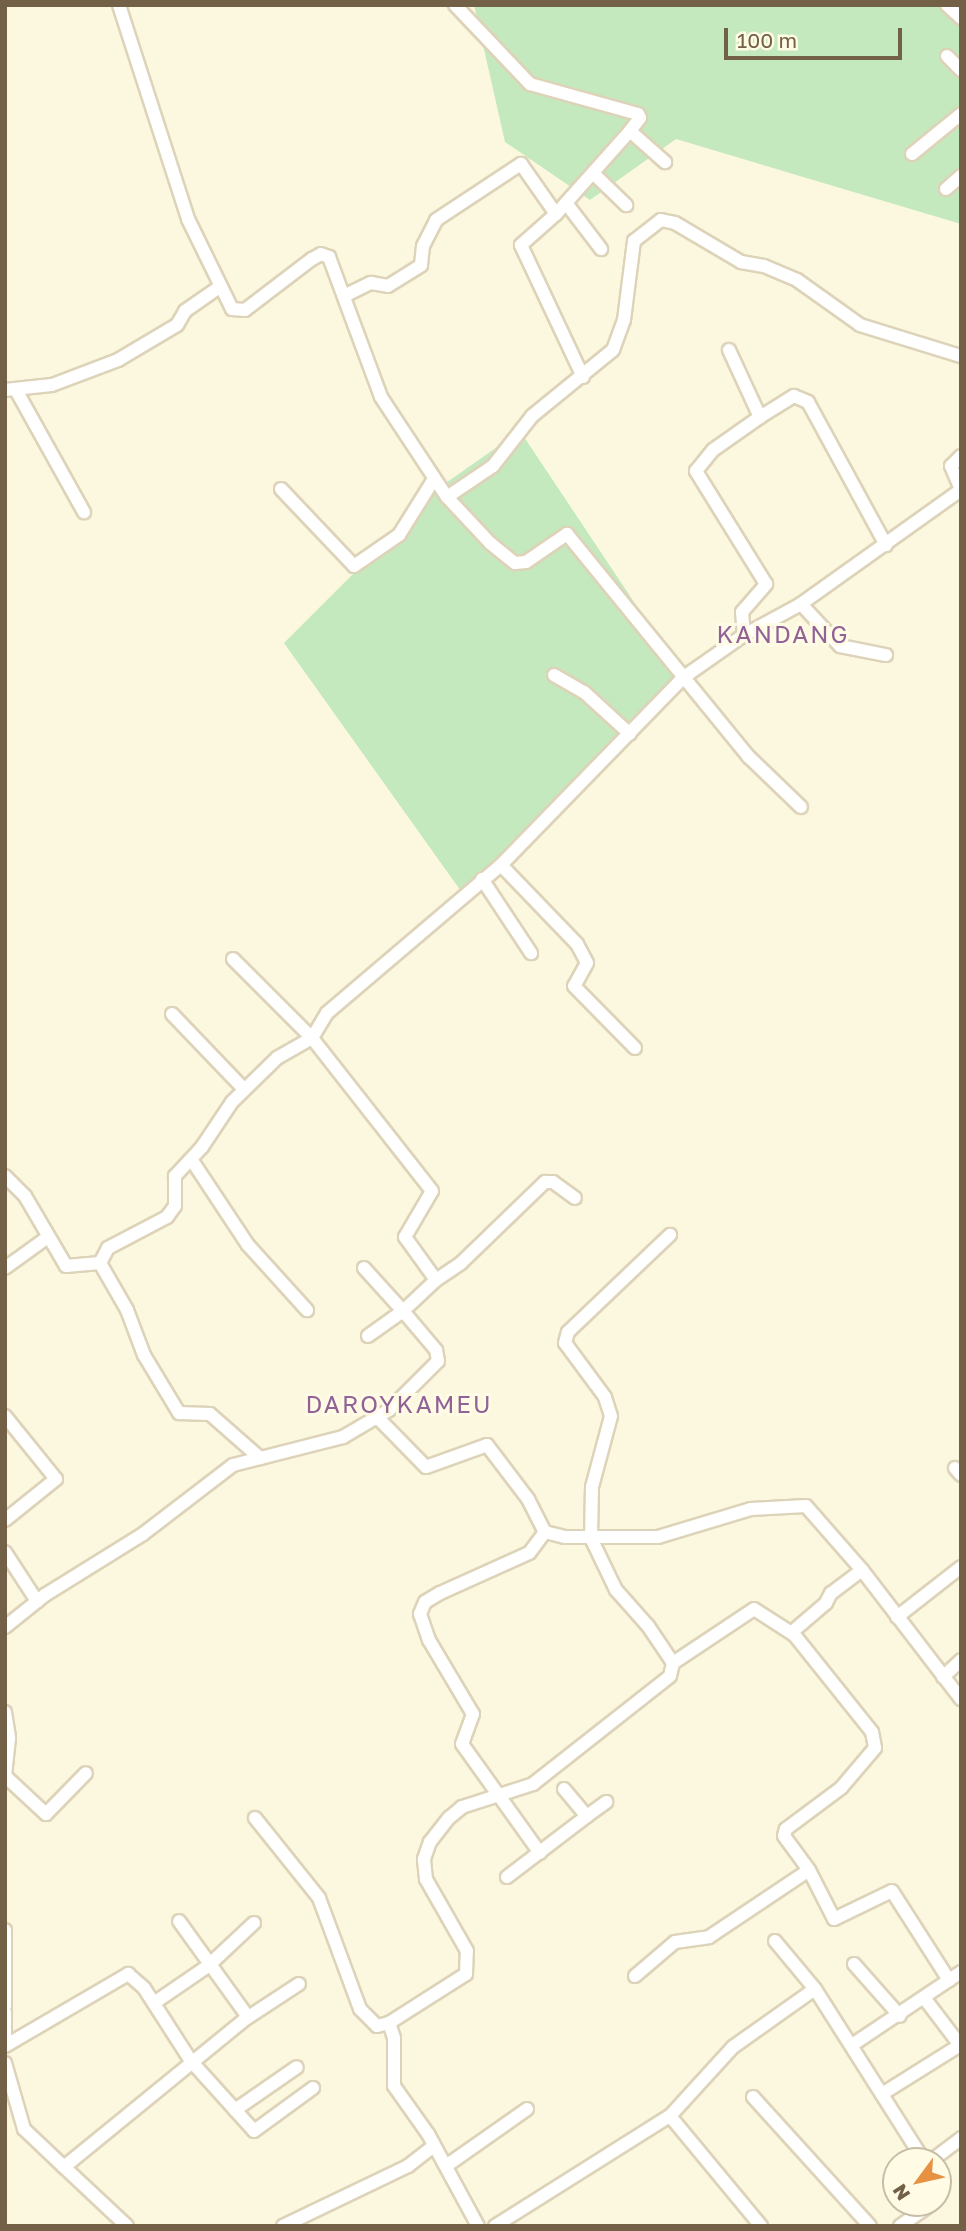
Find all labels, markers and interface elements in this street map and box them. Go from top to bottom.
scale bar [728,14,906,58]
text: 100 m [737,27,797,53]
district label: KANDANG [717,620,849,648]
district label: DAROYKAMEU [307,1390,491,1418]
north arrow [882,2147,952,2217]
text: N [887,2180,914,2205]

